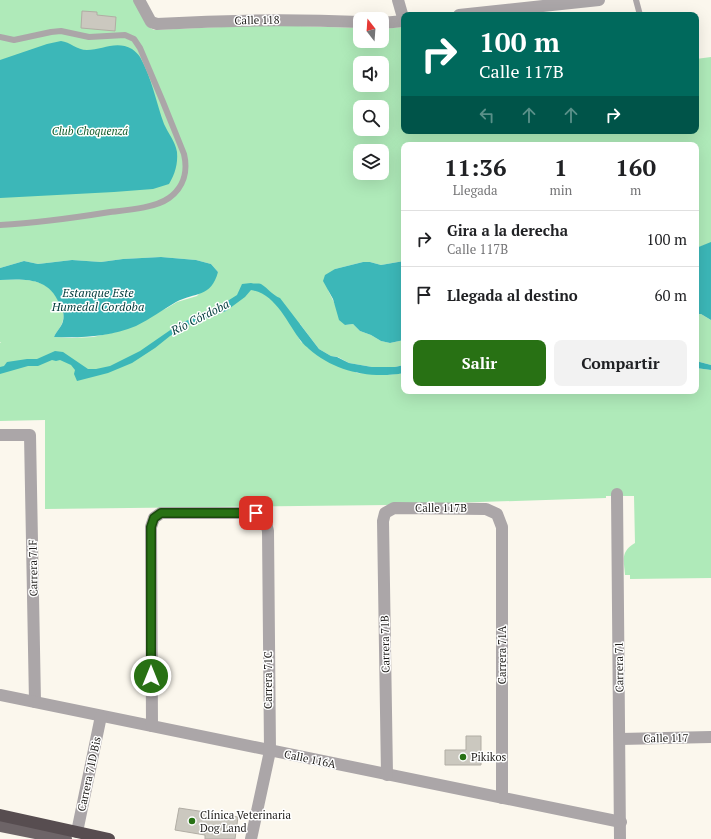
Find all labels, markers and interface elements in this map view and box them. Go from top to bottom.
north arrow [353,12,389,48]
map controls [353,12,389,180]
street label: Calle 118 [234,13,280,27]
text: 100 m [479,23,560,60]
icon: right [413,28,465,80]
button: sound [353,56,389,92]
text: Calle 117B [479,59,564,83]
button: search [353,100,389,136]
icon: left [476,104,498,126]
icon: ahead [518,104,540,126]
icon: ahead [560,104,582,126]
icon: right [602,104,624,126]
park label: Club Choquenzá [52,124,128,138]
button: layers [353,144,389,180]
text: 11:36 [444,151,506,183]
text: 1 [554,151,568,183]
text: 160 [615,151,656,183]
text: Llegada [453,181,498,199]
text: min [549,181,572,199]
text: m [630,181,641,199]
text: Gira a la derecha [447,220,568,240]
icon: right [413,228,435,250]
text: 100 m [646,229,687,249]
text: Calle 117B [447,240,508,258]
icon: arrive [413,284,435,306]
water label: Estanque Este Humedal Cordoba [51,285,144,314]
text: Llegada al destino [447,285,578,305]
text: 60 m [654,285,687,305]
water label: Río Córdoba [168,296,232,339]
button: Salir [413,340,546,386]
button: Compartir [554,340,687,386]
pin [239,496,273,530]
street label: Calle 117B [415,501,467,515]
icon: arrive [245,502,267,524]
street label: Carrera 71F [26,539,40,597]
street label: Carrera 71B [377,615,393,673]
street label: Carrera 71A [495,625,509,684]
street label: Carrera 71 [612,641,626,693]
street label: Carrera 71C [261,651,275,709]
position arrow [130,655,172,697]
street label: Calle 117 [643,731,689,745]
street label: Carrera 71D Bis [74,735,104,813]
street label: Calle 116A [283,747,338,771]
place label: Pikikos [471,750,506,764]
marker: Pikikos [458,752,468,762]
place label: Clínica Veterinaria Dog Land [200,808,291,835]
marker: Clínica Veterinaria Dog Land [187,816,197,826]

